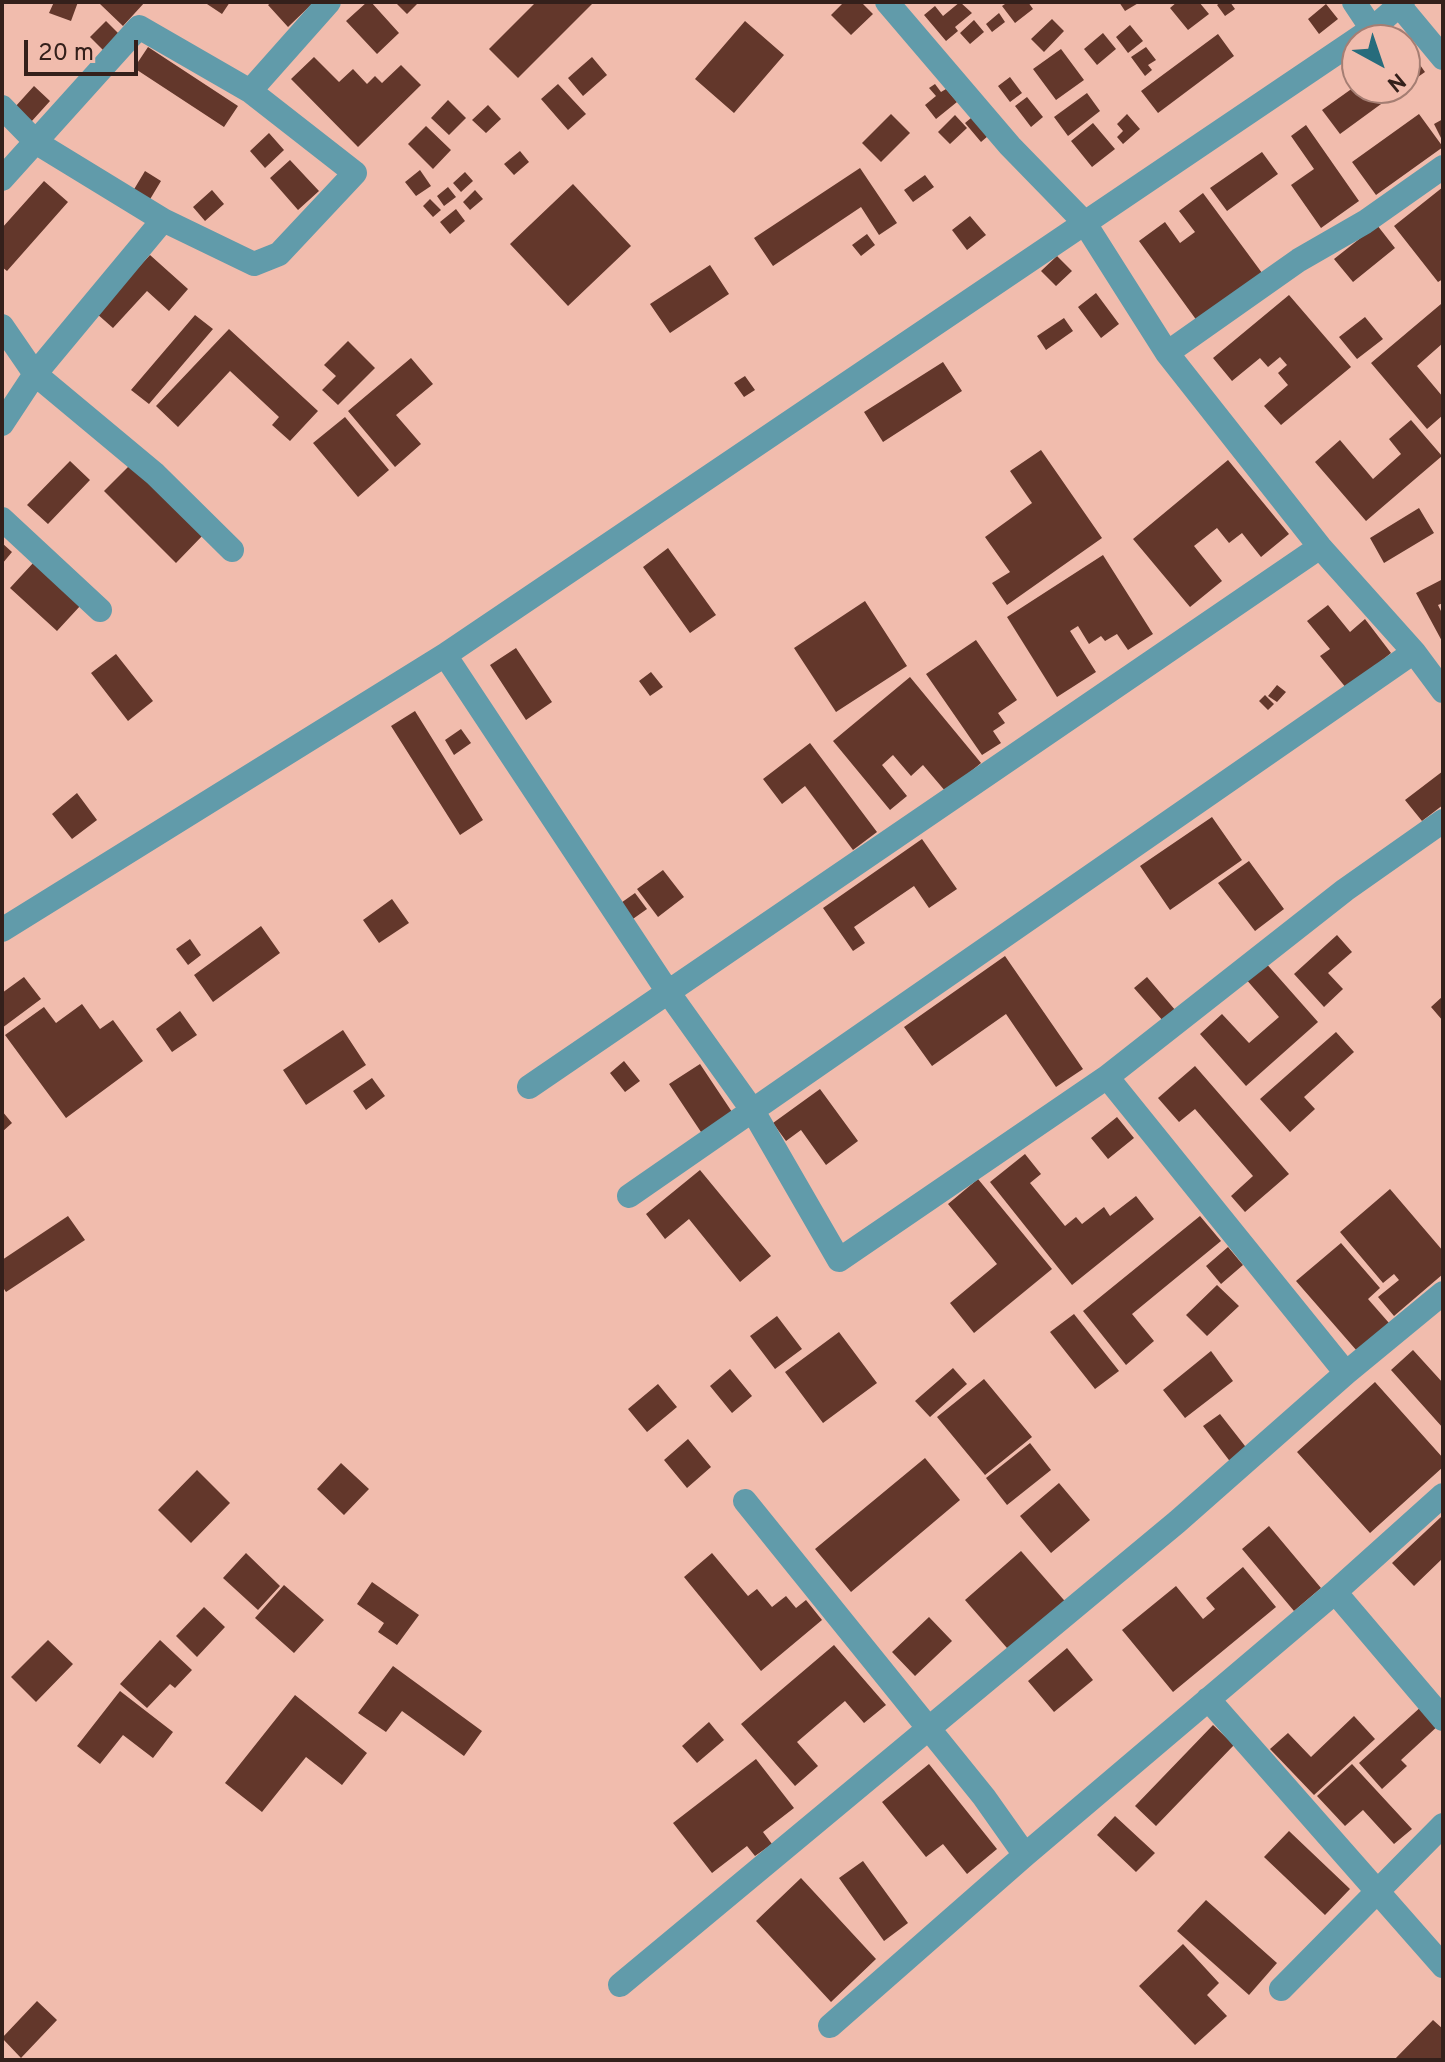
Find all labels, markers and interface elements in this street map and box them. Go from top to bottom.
scale bar [28,24,142,74]
north arrow [1341,24,1421,104]
text: 20 m [38,39,94,69]
text: N [1381,66,1410,97]

